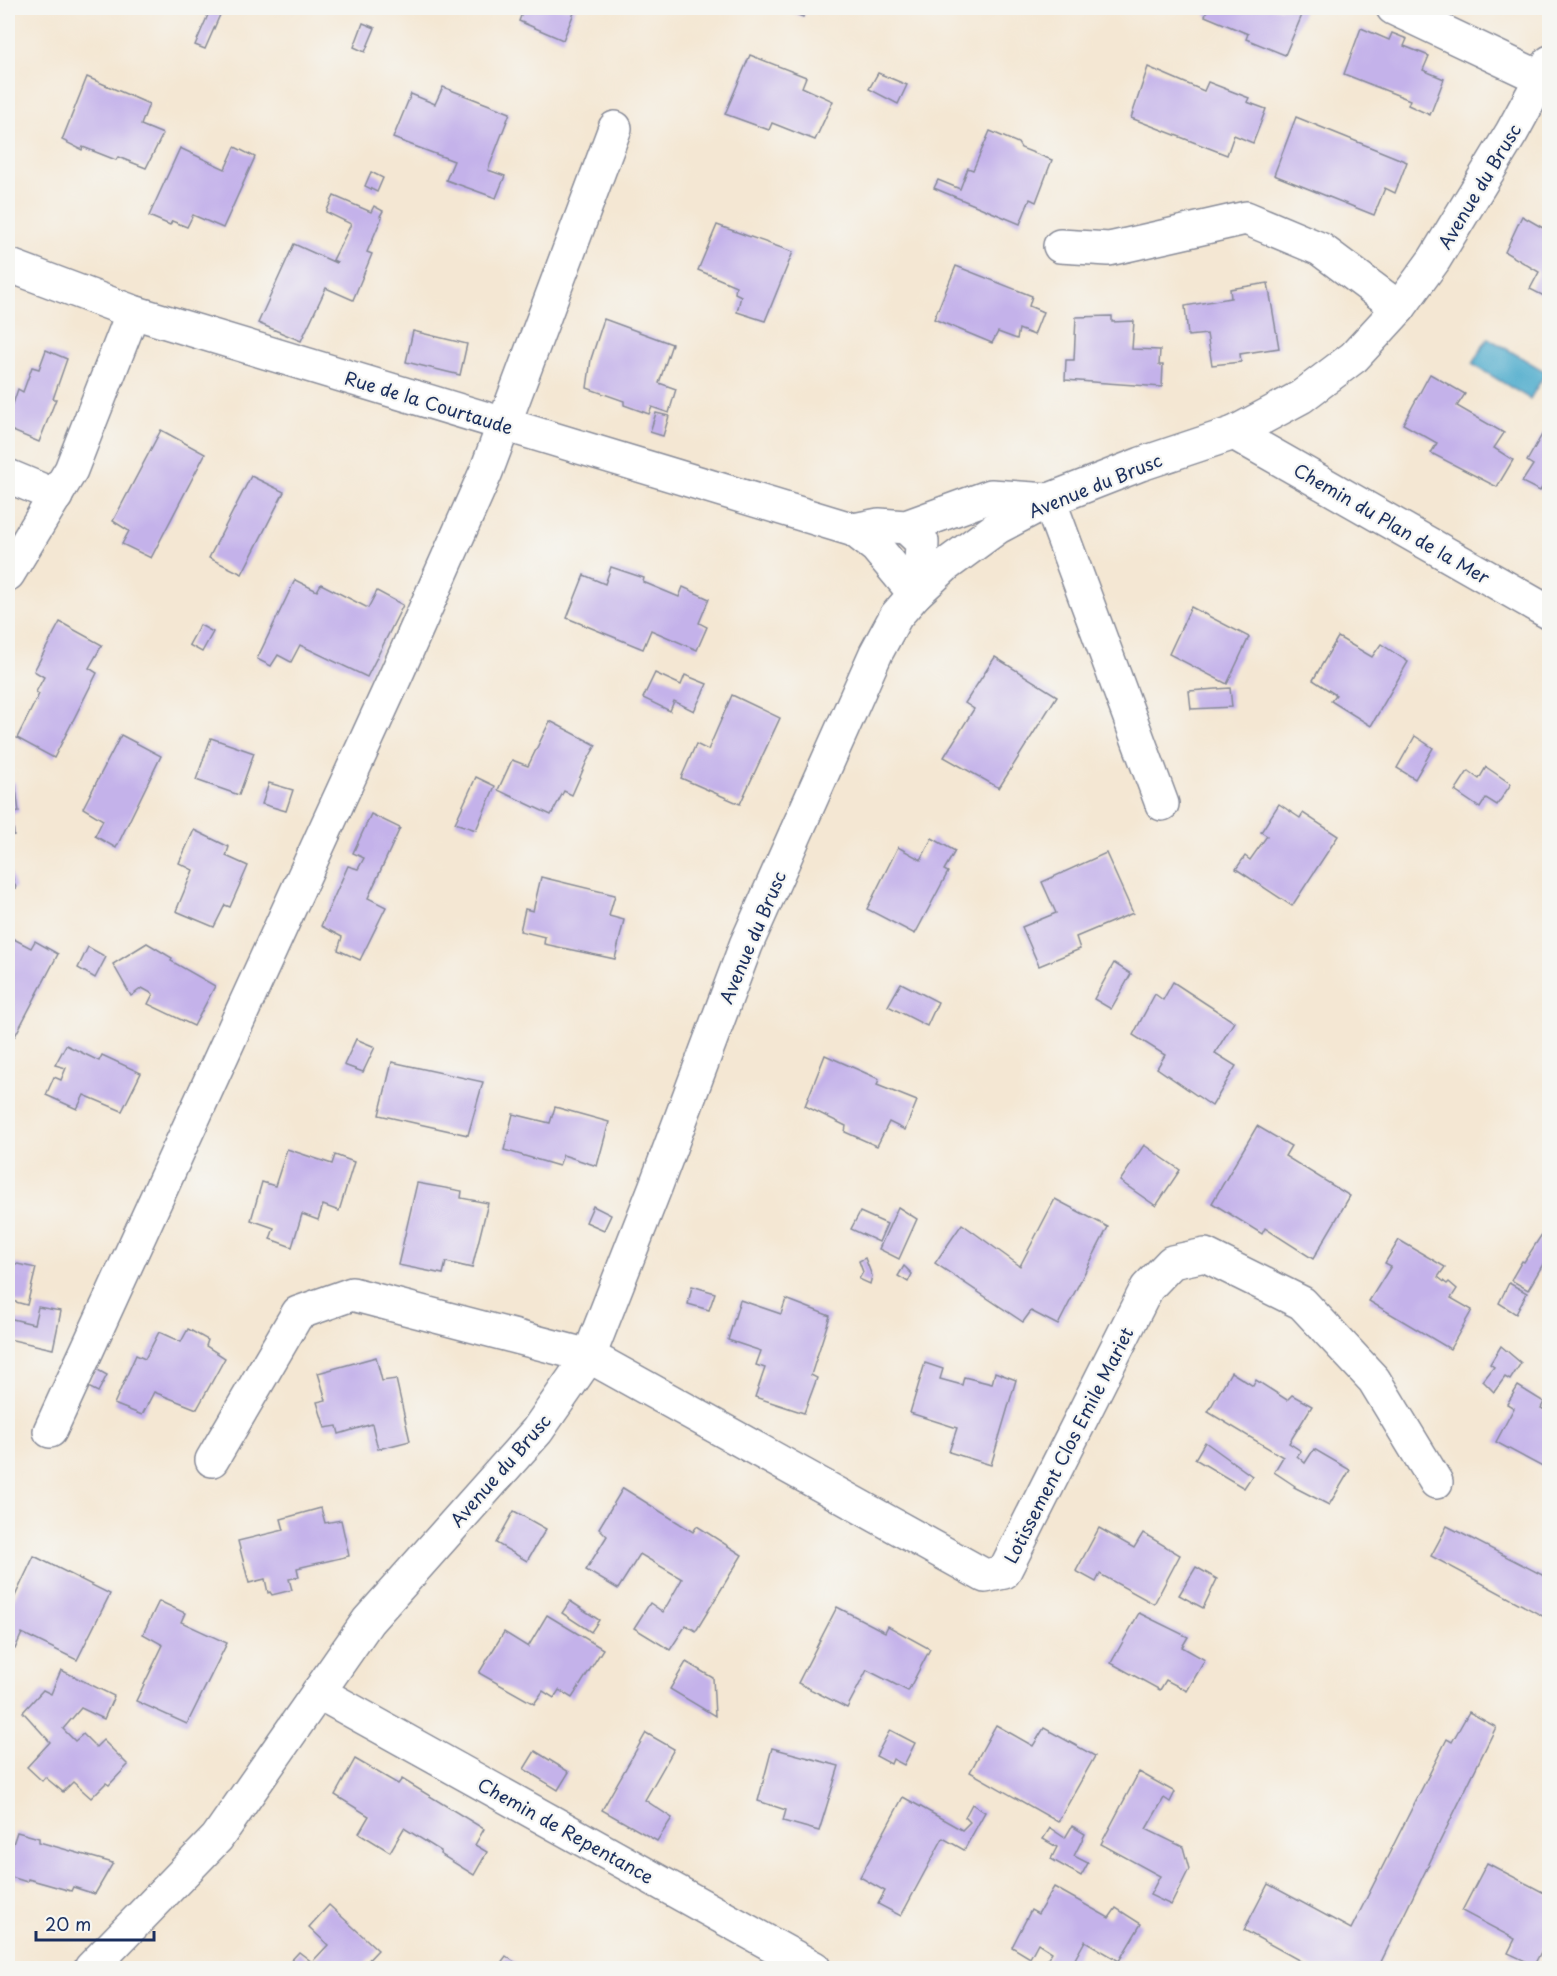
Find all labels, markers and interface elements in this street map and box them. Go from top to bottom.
street label: Avenue du Brusc [1431,118,1527,254]
street label: Rue de la Courtaude [342,364,517,440]
street label: Avenue du Brusc [1024,446,1166,524]
street label: Chemin du Plan de la Mer [1289,456,1496,591]
street label: Avenue du Brusc [712,866,792,1008]
street label: Lotissement Clos Emile Mariet [997,1322,1139,1568]
street label: Avenue du Brusc [443,1408,557,1532]
street label: Chemin de Repentance [473,1770,659,1890]
scale bar [36,1904,154,1942]
text: 20 m [45,1910,91,1937]

